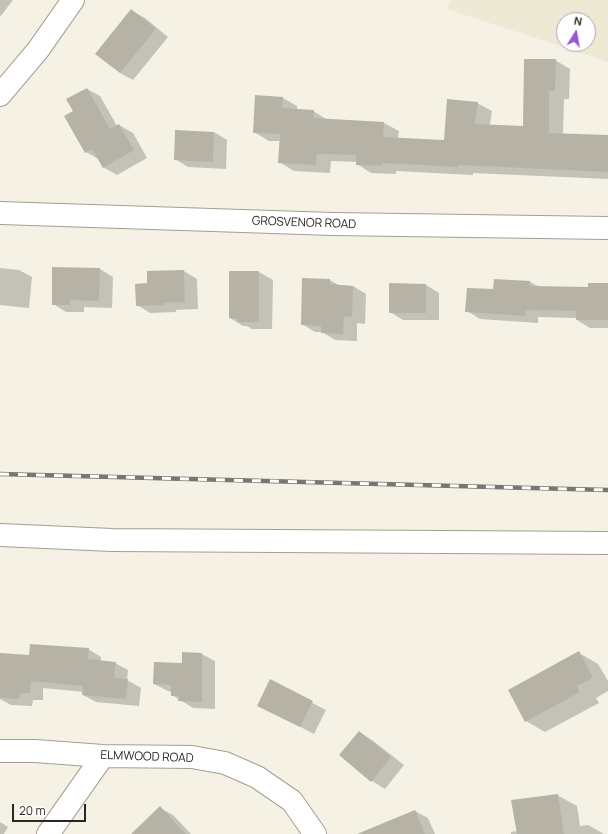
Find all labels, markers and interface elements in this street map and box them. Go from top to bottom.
north arrow [556,12,596,52]
text: N [573,13,584,29]
street label: GROSVENOR ROAD [252,214,356,232]
street label: ELMWOOD ROAD [100,748,194,766]
scale bar [14,796,88,822]
text: 20 m [19,802,46,819]

